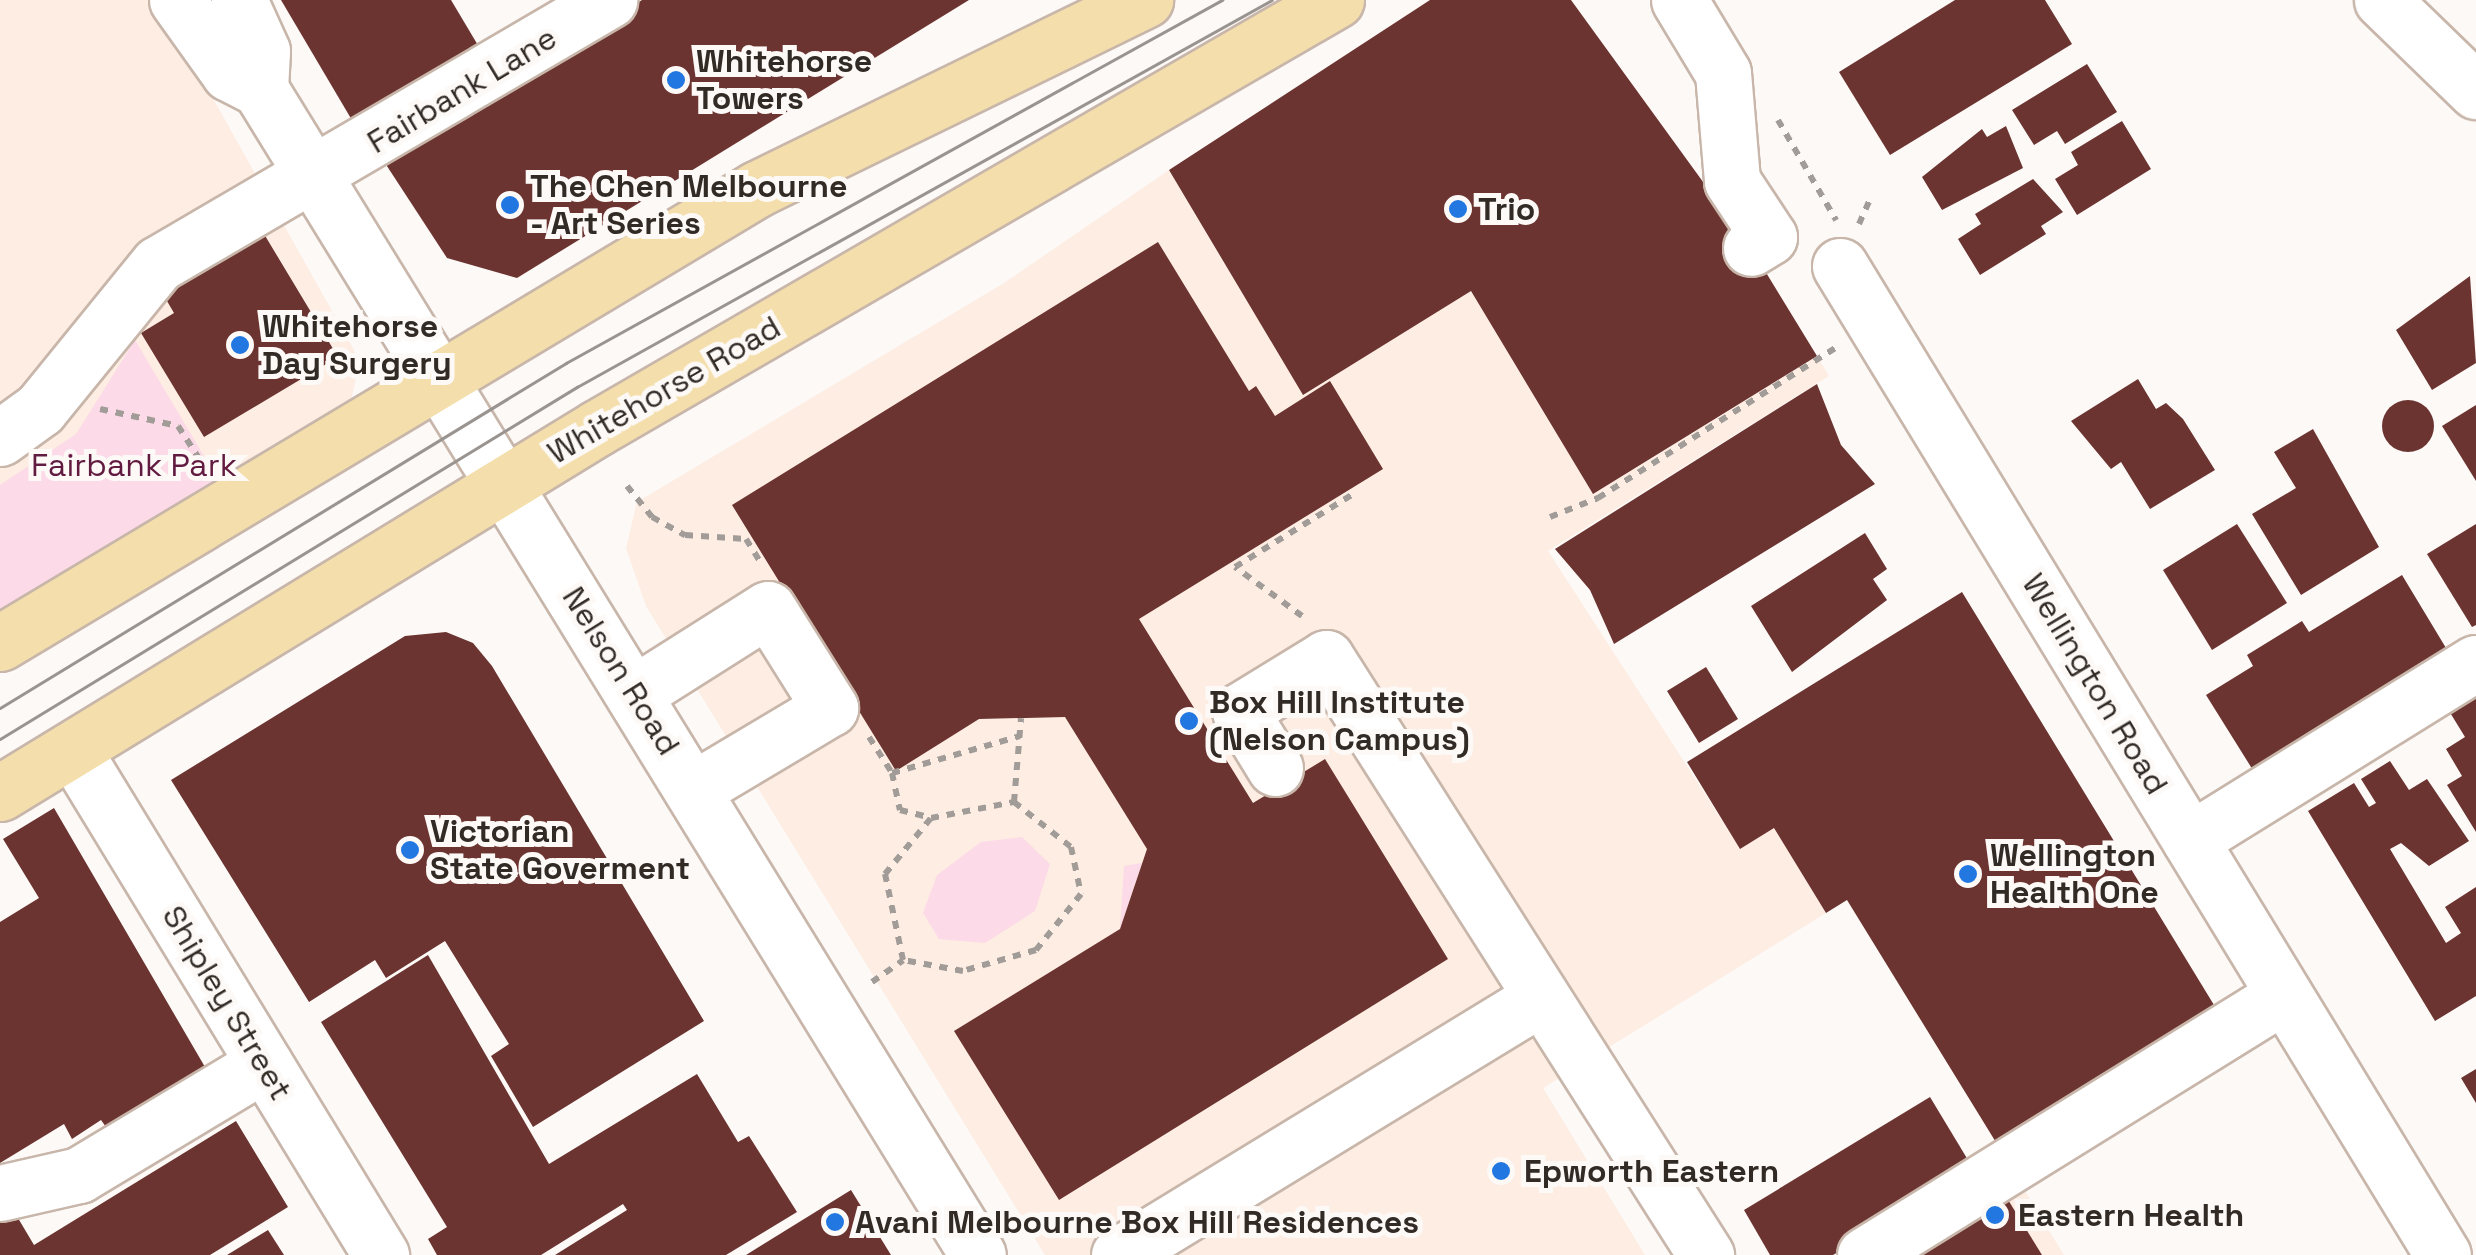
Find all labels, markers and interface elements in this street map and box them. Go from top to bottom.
street label: Fairbank Lane [360,18,564,162]
place label: Whitehorse Towers [696,43,872,118]
marker: Whitehorse Towers [665,69,687,91]
place label: The Chen Melbourne - Art Series [530,168,848,243]
place label: Trio [1478,190,1535,228]
marker: The Chen Melbourne - Art Series [499,194,521,216]
marker: Trio [1447,198,1469,220]
place label: Whitehorse Day Surgery [262,308,452,383]
street label: Whitehorse Road [541,308,787,472]
marker: Whitehorse Day Surgery [227,332,253,358]
park label: Fairbank Park [31,446,237,484]
street label: Wellington Road [2014,567,2176,801]
street label: Nelson Road [554,580,688,762]
place label: Box Hill Institute (Nelson Campus) [1209,684,1470,759]
marker: Box Hill Institute (Nelson Campus) [1178,710,1200,732]
place label: Victorian State Goverment [430,813,690,888]
place label: Wellington Health One [1990,837,2159,912]
marker: Victorian State Goverment [399,839,421,861]
marker: Wellington Health One [1955,861,1981,887]
street label: Shipley Street [154,899,300,1107]
place label: Epworth Eastern [1524,1152,1779,1190]
marker: Epworth Eastern [1488,1158,1514,1184]
place label: Eastern Health [2018,1196,2244,1234]
marker: Eastern Health [1982,1202,2008,1228]
place label: Avani Melbourne Box Hill Residences [855,1203,1419,1241]
marker: Avani Melbourne Box Hill Residences [824,1211,846,1233]

